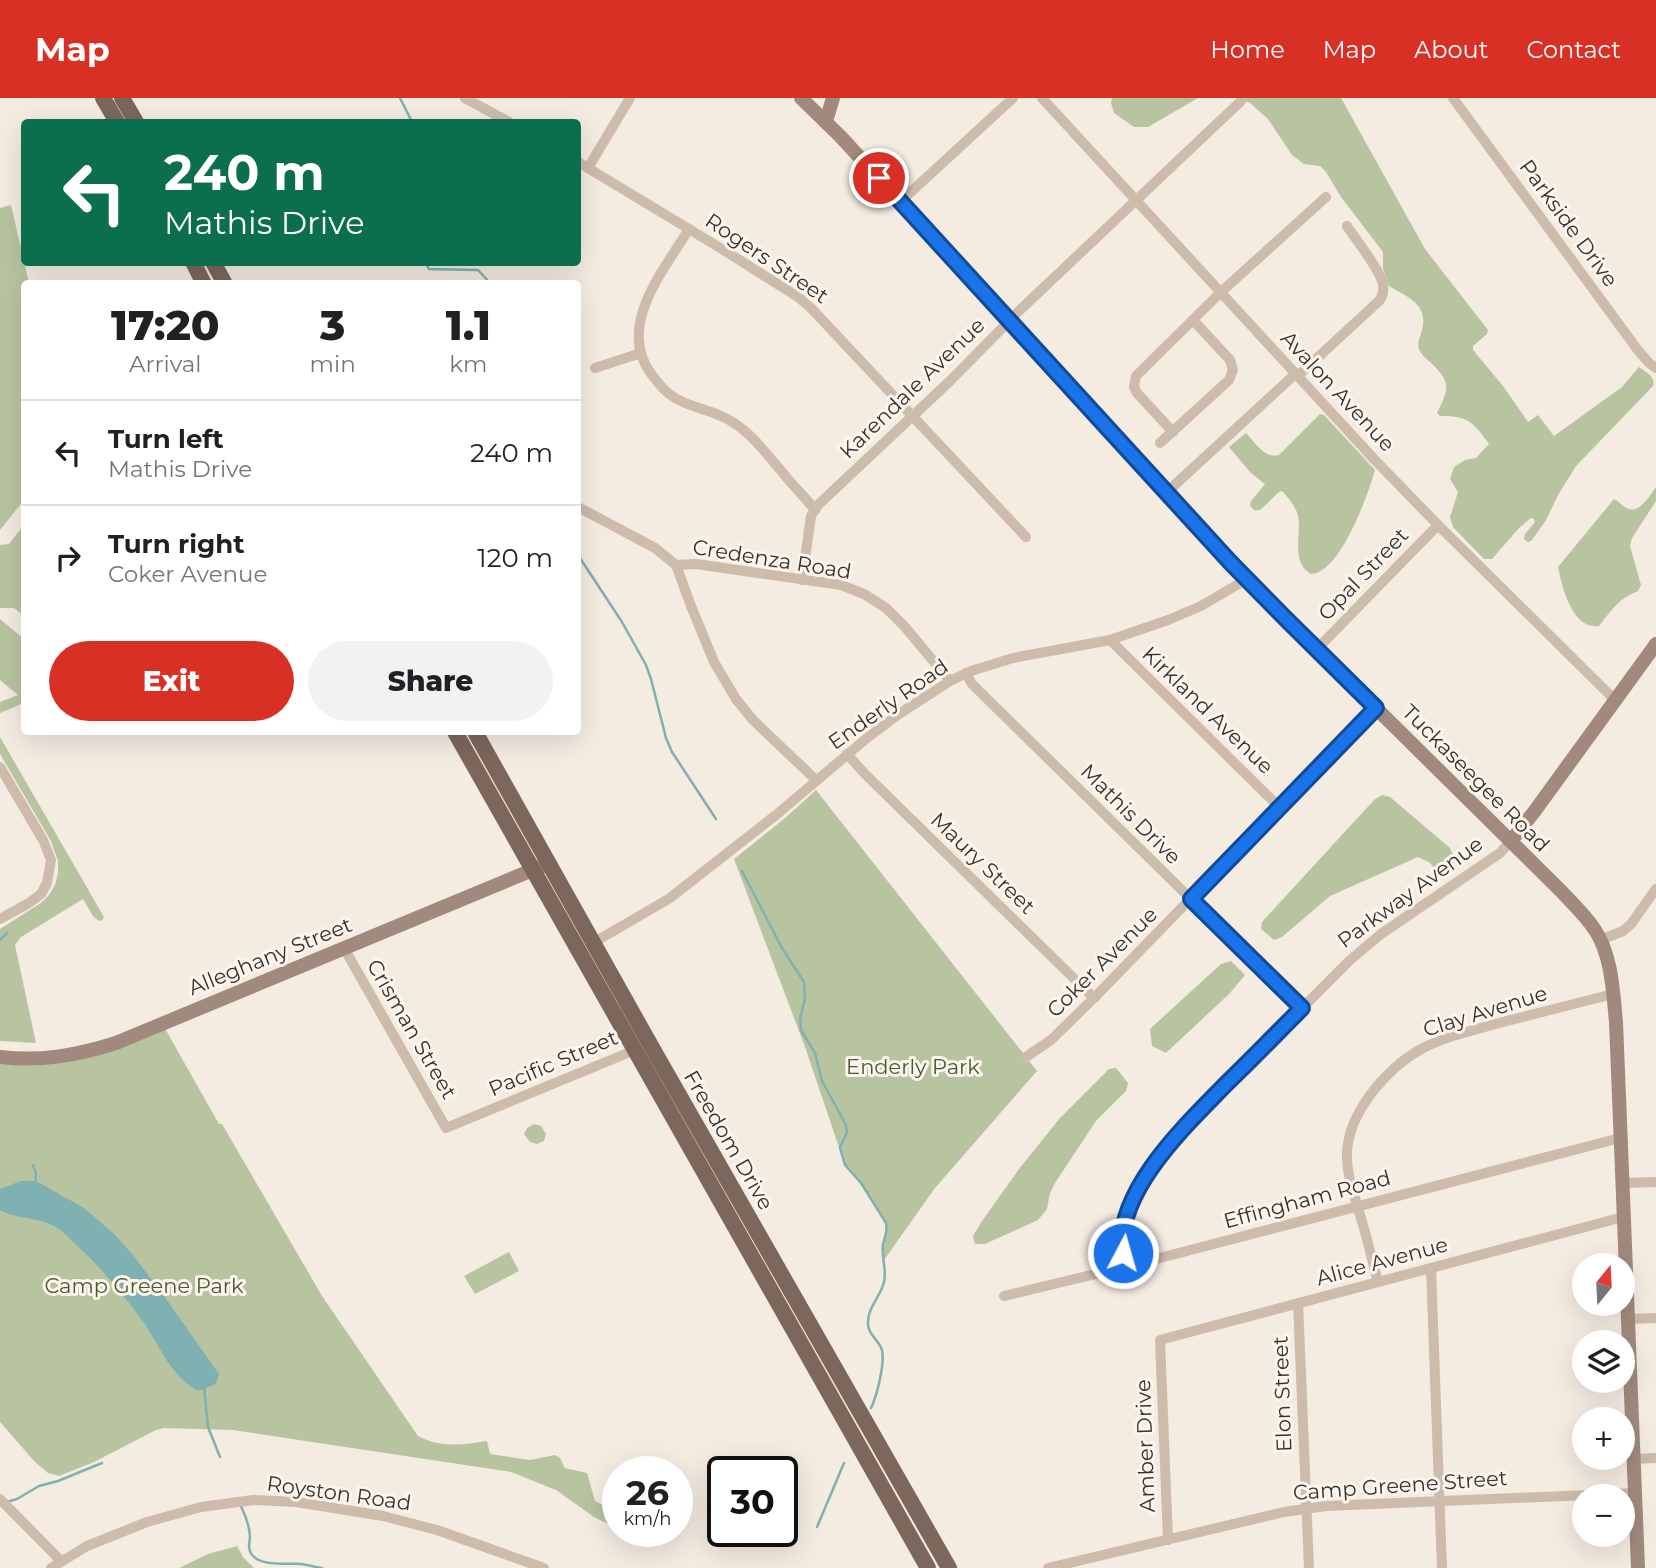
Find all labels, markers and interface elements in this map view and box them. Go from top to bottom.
text: Map [35,29,110,69]
text: Home [1210,35,1285,64]
text: Map [1323,35,1376,64]
text: About [1414,35,1488,64]
text: Contact [1526,35,1621,64]
text: 240 m [164,143,325,202]
icon: left [49,147,140,238]
pin [849,148,909,208]
street label: Parkside Drive [1515,155,1623,291]
icon: arrive [860,159,898,197]
text: Mathis Drive [164,203,365,242]
street label: Rogers Street [701,208,833,308]
text: 17:20 [111,299,220,351]
text: 3 [320,299,345,351]
text: 1.1 [446,299,491,351]
street label: Karendale Avenue [834,312,990,464]
street label: Avalon Avenue [1276,326,1400,456]
text: Arrival [129,350,202,378]
text: min [310,350,356,378]
text: km [449,350,487,378]
text: Turn left [108,423,224,455]
icon: left [49,434,87,472]
text: 240 m [470,437,553,469]
text: Mathis Drive [108,455,252,483]
street label: Opal Street [1313,523,1413,625]
text: Turn right [108,528,244,560]
street label: Credenza Road [691,534,853,584]
icon: right [49,539,87,577]
text: 120 m [477,542,553,574]
text: Coker Avenue [108,560,267,588]
button: Exit [49,641,294,721]
button: Share [308,641,553,721]
street label: Kirkland Avenue [1137,641,1279,779]
street label: Enderly Road [823,653,953,755]
street label: Tuckaseegee Road [1397,699,1555,857]
street label: Mathis Drive [1076,759,1186,869]
street label: Maury Street [926,807,1040,919]
street label: Parkway Avenue [1332,831,1488,953]
street label: Coker Avenue [1042,902,1162,1022]
street label: Alleghany Street [185,912,355,1000]
street label: Crisman Street [362,955,462,1103]
street label: Clay Avenue [1420,980,1550,1042]
street label: Pacific Street [485,1025,621,1101]
park label: Enderly Park [846,1054,980,1079]
street label: Freedom Drive [679,1066,779,1214]
street label: Effingham Road [1221,1165,1393,1233]
position arrow [1086,1216,1160,1290]
street label: Alice Avenue [1313,1231,1451,1291]
north arrow [1572,1253,1634,1316]
map controls [1572,1253,1635,1547]
park label: Camp Greene Park [44,1273,244,1298]
button: layers [1572,1330,1635,1393]
street label: Elon Street [1267,1336,1297,1452]
street label: Amber Drive [1130,1379,1160,1513]
button: + [1572,1407,1635,1470]
speed limit sign: 30 [707,1456,798,1547]
street label: Camp Greene Street [1292,1465,1508,1505]
street label: Royston Road [265,1471,413,1515]
text: 26 [626,1471,669,1514]
button: − [1572,1484,1635,1547]
text: km/h [623,1508,672,1530]

